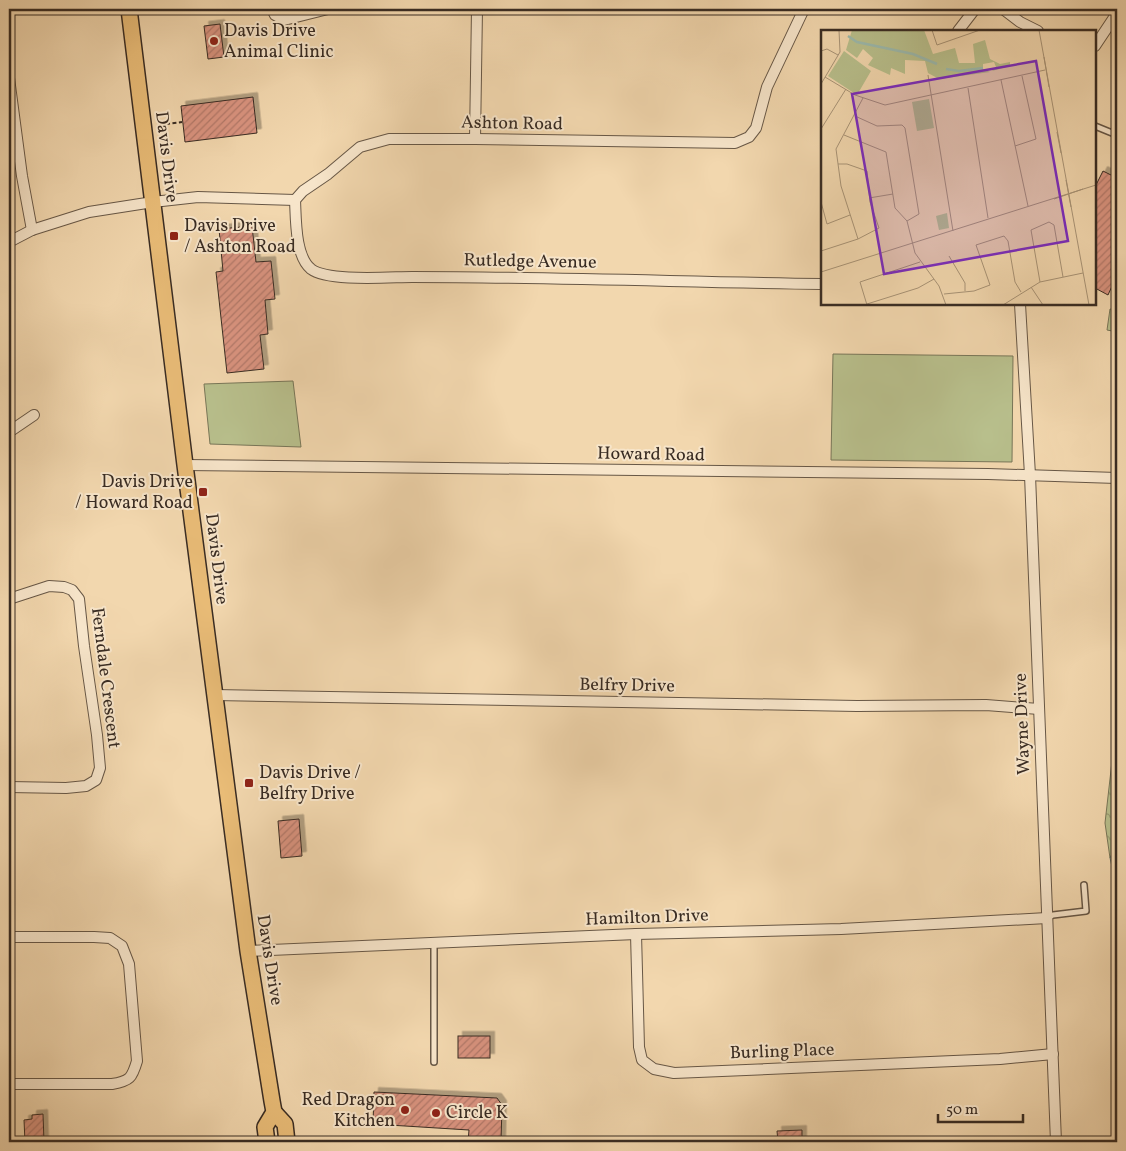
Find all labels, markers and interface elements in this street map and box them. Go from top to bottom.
place label: Davis Drive Animal Clinic [224,19,333,65]
inset map [821,30,1096,305]
marker: Davis Drive Animal Clinic [208,35,220,47]
street label: Davis Drive [148,110,184,204]
street label: Ashton Road [461,111,563,137]
place label: Davis Drive / Ashton Road [184,214,296,260]
marker: Davis Drive / Ashton Road [168,230,180,242]
street label: Rutledge Avenue [463,248,597,276]
street label: Howard Road [597,442,705,468]
place label: Davis Drive / Howard Road [75,470,193,516]
marker: Davis Drive / Howard Road [197,486,209,498]
street label: Davis Drive [198,512,234,606]
street label: Ferndale Crescent [84,606,126,750]
street label: Belfry Drive [579,673,675,699]
street label: Wayne Drive [1009,673,1037,775]
place label: Davis Drive / Belfry Drive [259,761,361,807]
marker: Davis Drive / Belfry Drive [243,777,255,789]
street label: Hamilton Drive [585,903,709,933]
street label: Davis Drive [249,913,289,1007]
street label: Burling Place [729,1038,835,1066]
place label: Red Dragon Kitchen [302,1088,395,1134]
scale bar [938,1091,1024,1123]
text: 50 m [946,1100,978,1121]
place label: Circle K [446,1101,508,1126]
marker: Red Dragon Kitchen [399,1104,411,1116]
marker: Circle K [430,1107,442,1119]

